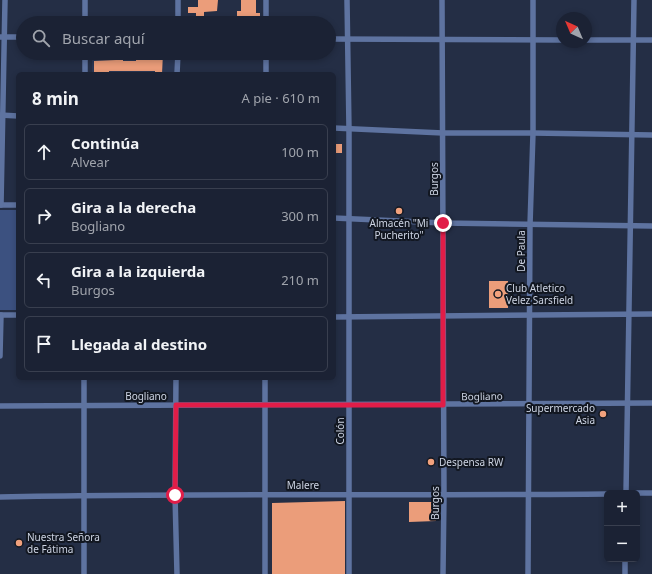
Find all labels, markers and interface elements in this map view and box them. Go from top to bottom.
north arrow [556,12,592,48]
search box [16,16,336,60]
icon: search [30,27,52,49]
text: Buscar aquí [62,28,145,48]
text: 8 min [32,87,79,110]
text: A pie · 610 m [242,89,320,107]
text: Continúa [71,133,139,153]
icon: ahead [33,141,55,163]
text: 100 m [281,143,319,161]
text: Alvear [71,153,109,171]
street label: Burgos [427,162,441,196]
text: Gira a la derecha [71,197,196,217]
icon: right [33,205,55,227]
marker: Almacén "Mi Pucherito" [394,206,404,216]
text: 300 m [281,207,319,225]
route end [434,214,452,232]
place label: Almacén "Mi Pucherito" [370,216,428,242]
text: Bogliano [71,217,125,235]
street label: De Paula [514,230,528,272]
text: Gira a la izquierda [71,261,205,281]
icon: left [33,269,55,291]
text: 210 m [281,271,319,289]
text: Burgos [71,281,115,299]
place label: Club Atletico Velez Sarsfield [506,281,573,307]
marker: Club Atletico Velez Sarsfield [493,289,503,299]
icon: arrive [33,333,55,355]
text: Llegada al destino [71,334,207,354]
street label: Bogliano [125,389,167,403]
street label: Bogliano [461,389,503,403]
place label: Supermercado Asia [526,401,595,427]
marker: Supermercado Asia [598,409,608,419]
street label: Colón [333,417,347,445]
place label: Despensa RW [439,455,504,469]
marker: Despensa RW [426,457,436,467]
street label: Malere [287,478,320,492]
route start [166,486,184,504]
street label: Burgos [428,486,442,520]
map controls [604,490,640,562]
button: + [604,490,640,526]
button: − [604,526,640,562]
place label: Nuestra Señora de Fátima [27,530,100,556]
marker: Nuestra Señora de Fátima [14,538,24,548]

